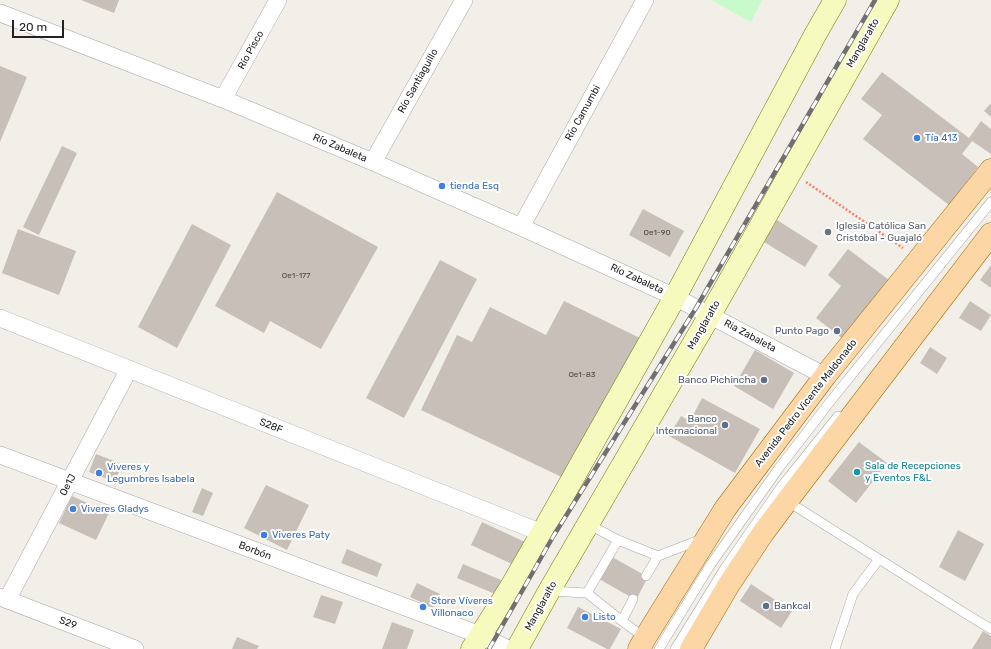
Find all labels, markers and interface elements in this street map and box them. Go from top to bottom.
scale bar [14,12,66,38]
street label: Manglaralto [844,16,882,70]
text: 20 m [19,20,47,34]
street label: Río Pisco [235,29,267,71]
street label: Río Santiaguillo [395,47,441,115]
street label: Río Camumbi [563,83,603,143]
street label: Río Zabaleta [311,131,369,165]
place label: Tía 413 [925,132,957,144]
marker: Tía 413 [912,133,922,143]
place label: tienda Esq [450,180,499,192]
marker: tienda Esq [437,181,447,191]
place label: Iglesia Católica San Cristóbal - Guajaló [836,220,926,244]
marker: Iglesia Católica San Cristóbal - Guajaló [823,227,833,237]
house number: Oe1-90 [644,228,670,238]
street label: Río Zabaleta [608,261,666,297]
house number: Oe1-177 [282,271,310,281]
street label: Manglaralto [685,298,723,352]
street label: Ria Zabaleta [722,317,778,355]
place label: Punto Pago [775,325,829,337]
marker: Punto Pago [832,326,842,336]
street label: Avenida Pedro Vicente Maldonado [753,337,859,469]
house number: Oe1-83 [568,370,596,380]
place label: Banco Pichincha [678,374,756,386]
marker: Banco Pichincha [759,375,769,385]
place label: Banco Internacional [656,413,717,436]
street label: S28F [257,416,285,436]
marker: Banco Internacional [720,420,730,430]
place label: Sala de Recepciones y Eventos F&L [865,460,961,484]
place label: Viveres y Legumbres Isabela [107,461,195,484]
marker: Sala de Recepciones y Eventos F&L [852,467,862,477]
marker: Viveres y Legumbres Isabela [94,468,104,478]
street label: Oe1J [57,472,79,498]
place label: Viveres Gladys [81,503,149,515]
marker: Viveres Gladys [68,504,78,514]
place label: Viveres Paty [272,529,330,541]
marker: Viveres Paty [259,530,269,540]
street label: Borbón [237,539,273,563]
street label: Manglaralto [522,579,560,633]
place label: Store Víveres Villonaco [431,595,493,618]
place label: Bankcal [774,600,811,612]
marker: Bankcal [761,601,771,611]
marker: Store Víveres Villonaco [418,602,428,612]
place label: Listo [593,611,616,623]
marker: Listo [580,612,590,622]
street label: S29 [57,614,79,632]

